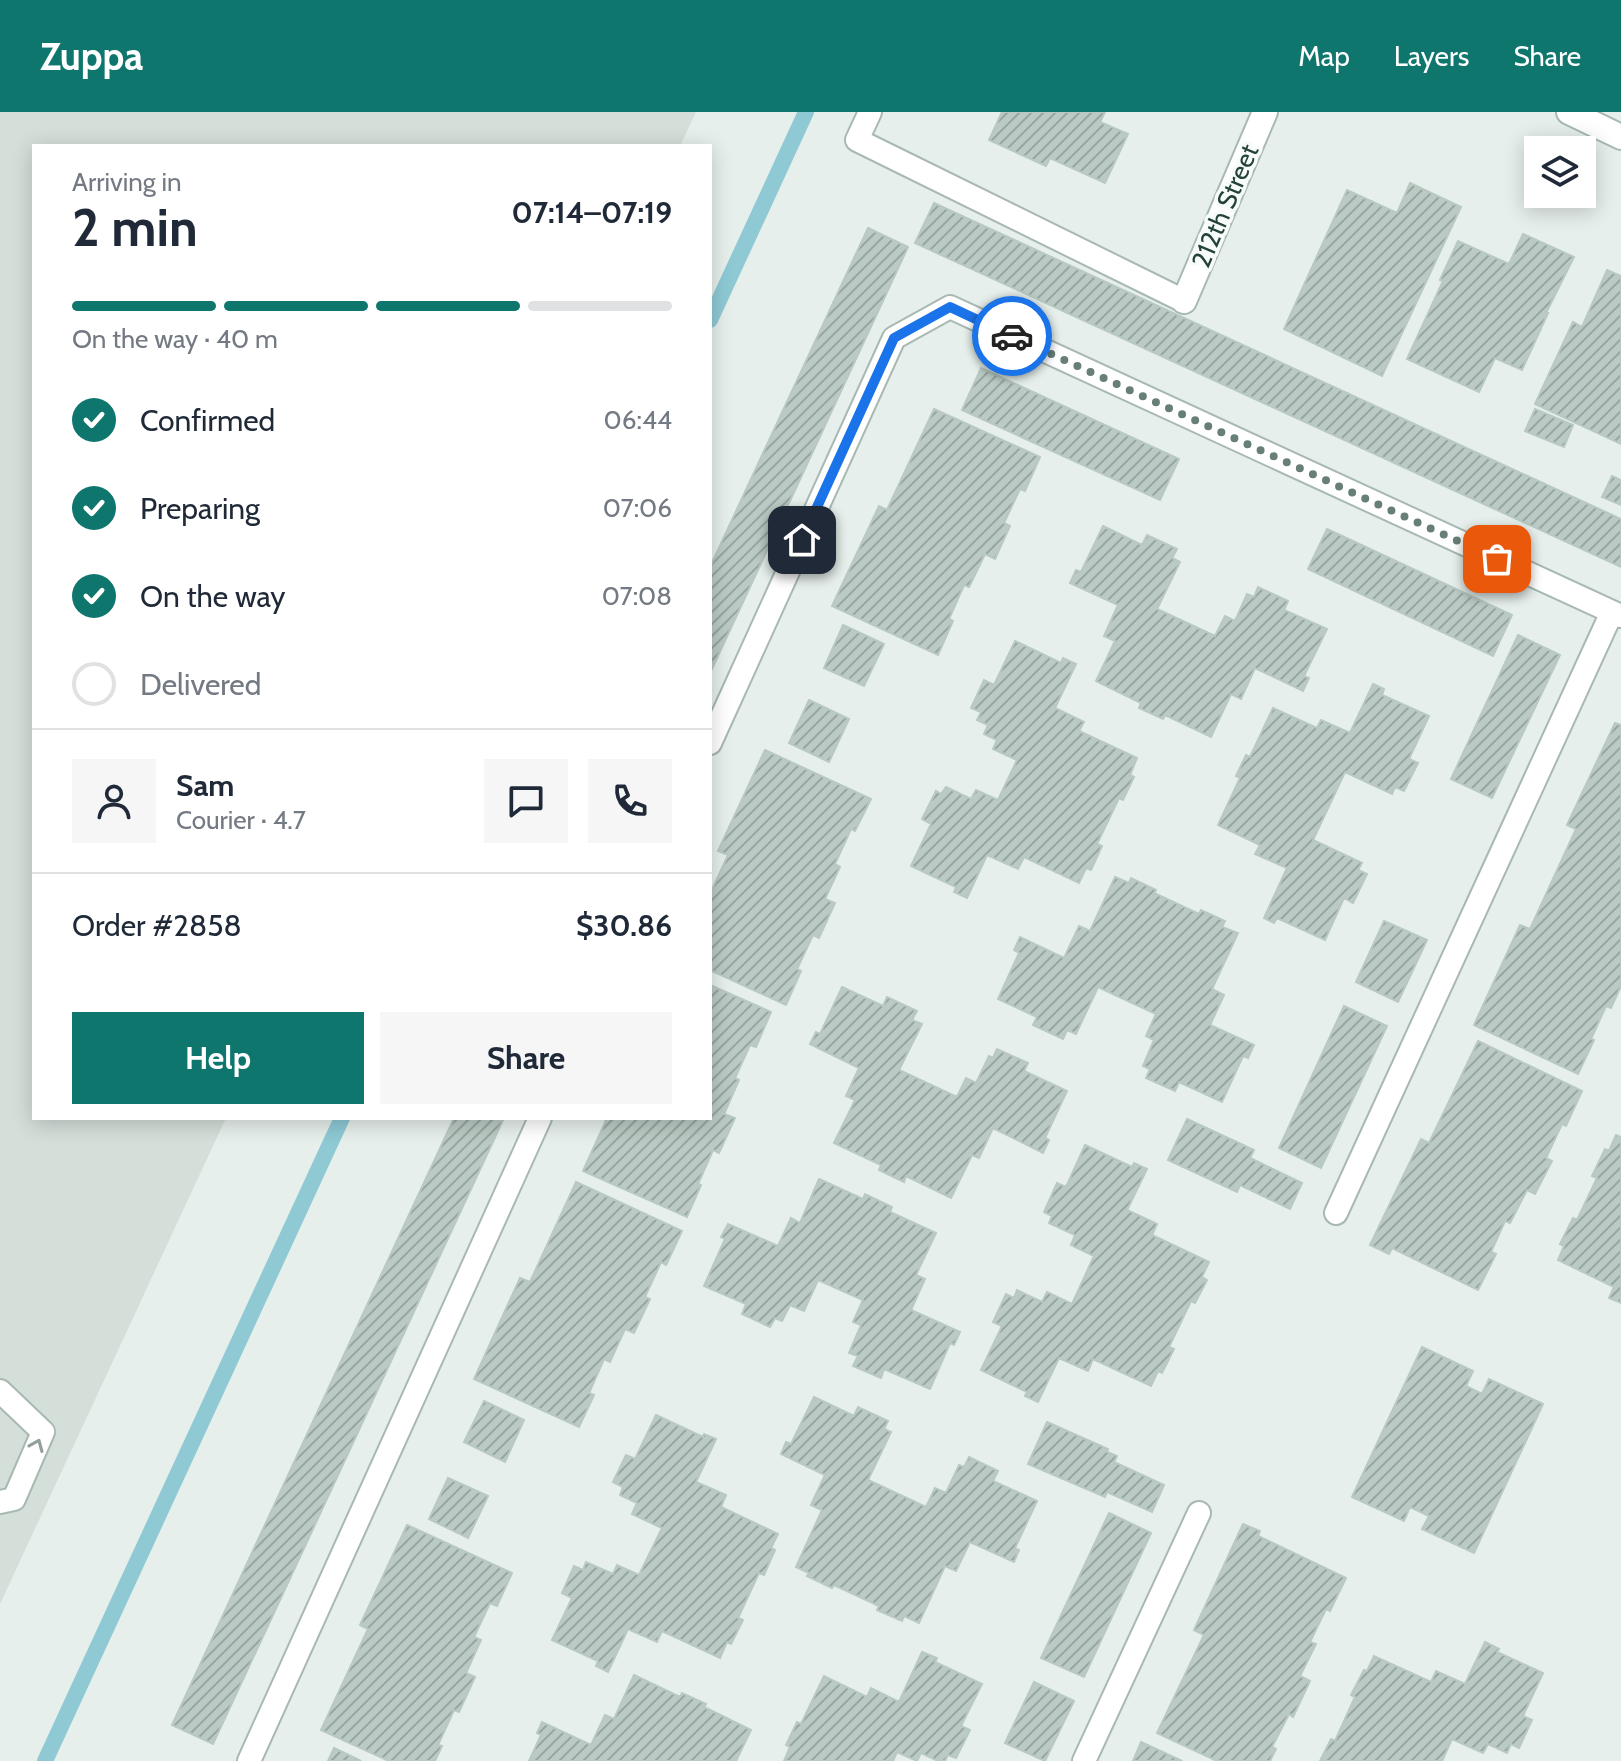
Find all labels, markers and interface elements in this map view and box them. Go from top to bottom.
text: Zuppa [40,33,143,80]
text: Map [1298,39,1350,73]
text: Layers [1394,39,1469,73]
text: Share [1513,39,1581,73]
map controls [1524,136,1596,208]
button: layers [1524,136,1596,208]
street label: 212th Street [1185,139,1265,273]
text: Arriving in [72,166,182,198]
text: 07:14–07:19 [511,194,672,231]
text: 2 min [72,196,198,259]
courier [972,296,1052,376]
icon: car [990,314,1034,358]
text: On the way · 40 m [72,323,278,355]
icon: check [72,398,116,442]
text: Confirmed [140,402,275,439]
text: 06:44 [604,404,672,436]
icon: check [72,486,116,530]
text: Preparing [140,490,260,527]
text: 07:06 [603,492,672,524]
pin [768,506,836,574]
icon: home [780,518,824,562]
pin [1463,525,1531,593]
icon: bag [1475,537,1519,581]
icon: check [72,574,116,618]
text: On the way [140,578,285,615]
text: 07:08 [602,580,672,612]
text: Delivered [140,666,261,703]
button: person [72,759,156,843]
button: chat [484,759,568,843]
button: phone [588,759,672,843]
text: Sam [176,767,234,804]
text: Courier · 4.7 [176,804,306,836]
text: Order #2858 [72,907,242,944]
text: $30.86 [576,907,672,944]
button: Help [72,1012,364,1104]
button: Share [380,1012,672,1104]
one-way arrow [28,1438,44,1453]

